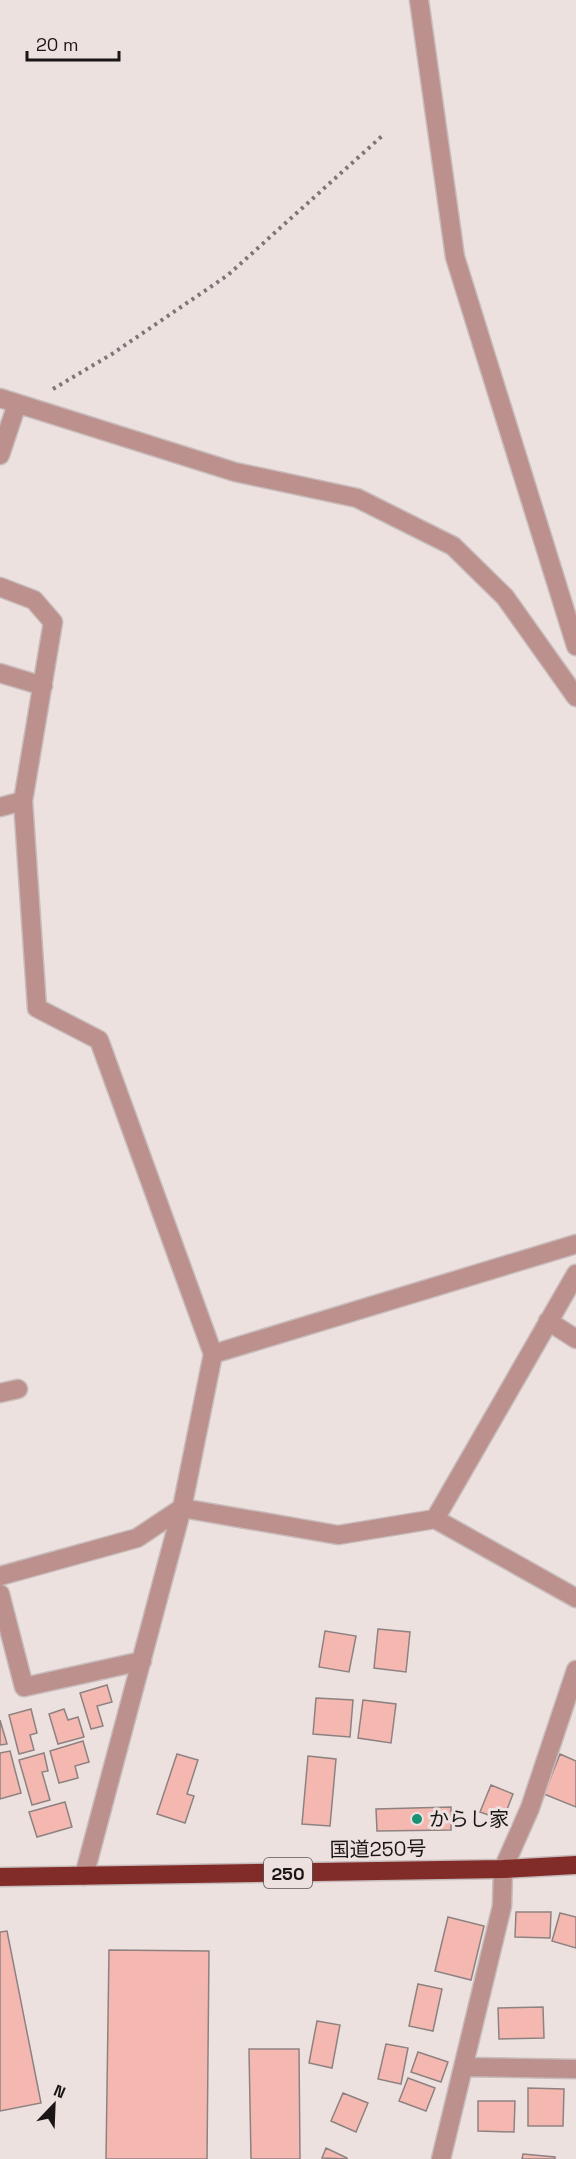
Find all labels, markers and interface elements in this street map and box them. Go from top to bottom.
scale bar [27,24,118,62]
text: 20 m [36,33,79,56]
place label: からし家 [429,1806,509,1832]
marker: からし家 [410,1812,424,1826]
street label: 国道250号 [329,1835,427,1863]
road number: 250 [264,1858,312,1888]
north arrow [24,2075,84,2135]
text: N [51,2080,69,2103]

